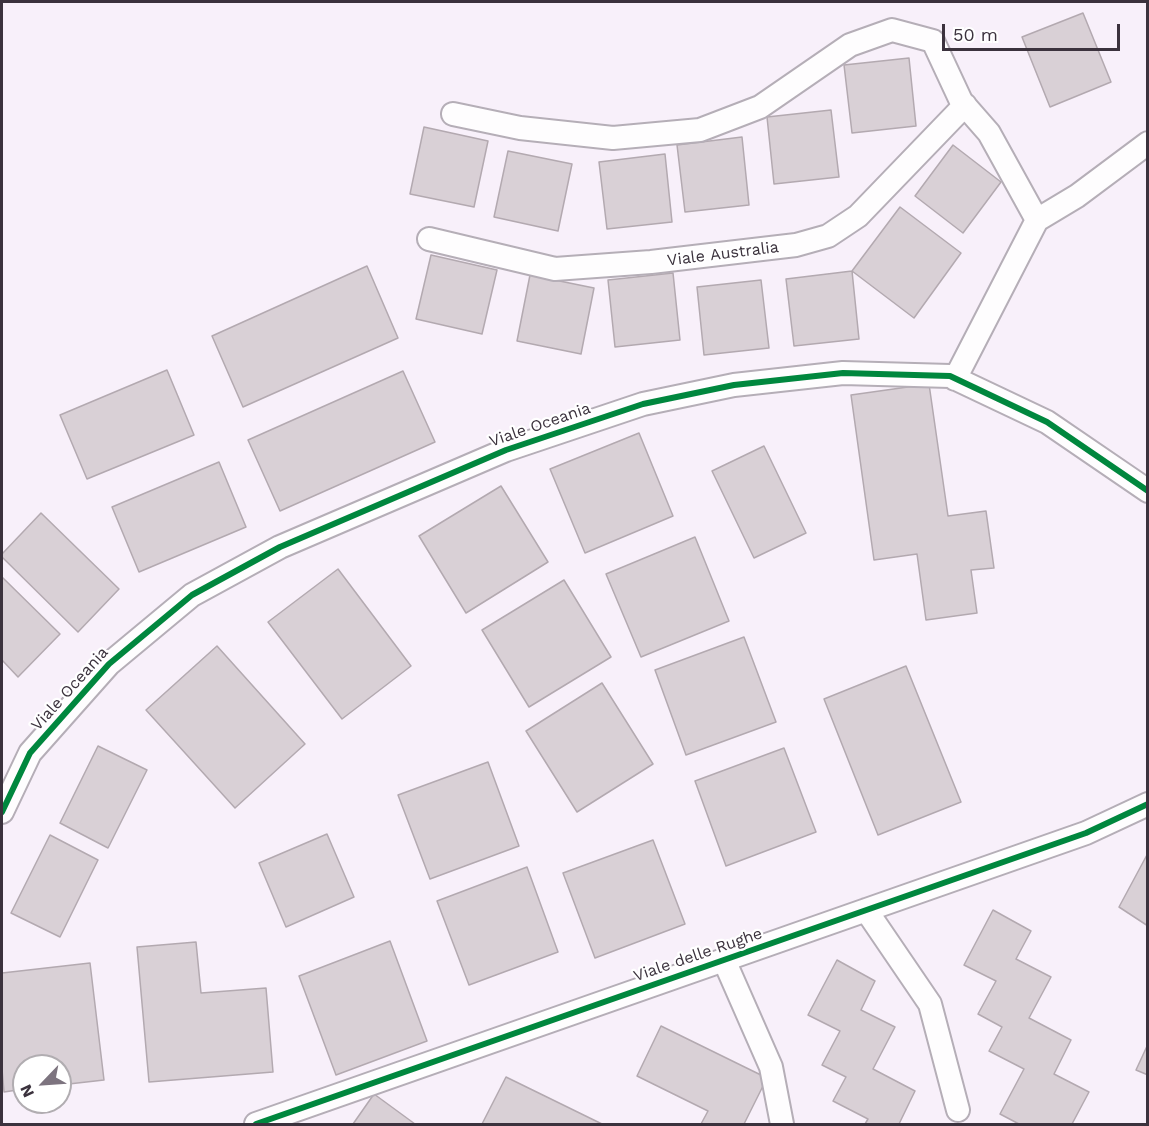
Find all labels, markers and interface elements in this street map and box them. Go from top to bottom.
scale bar [945,12,1124,50]
text: 50 m [953,24,998,45]
street label: Viale Australia [666,238,780,270]
street label: Viale Oceania [487,399,593,451]
street label: Viale Oceania [28,643,112,735]
street label: Viale delle Rughe [631,924,765,986]
north arrow [12,1054,72,1114]
text: N [16,1082,38,1100]

